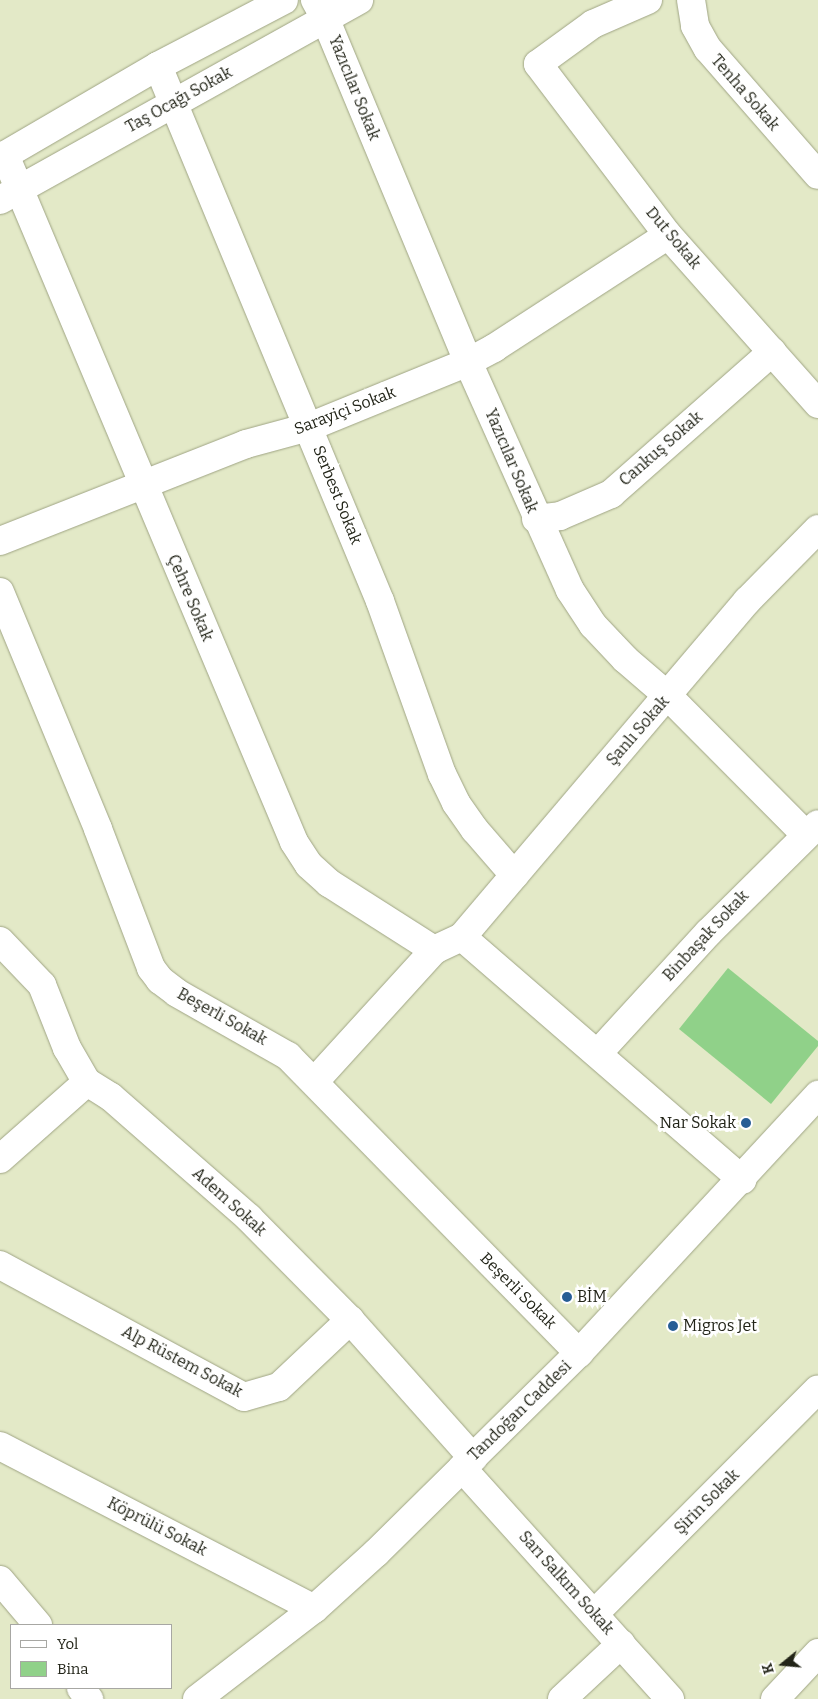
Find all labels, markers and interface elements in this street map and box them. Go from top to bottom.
street label: Yazıcılar Sokak [324,33,384,143]
street label: Tenha Sokak [707,51,783,135]
street label: Taş Ocağı Sokak [123,63,235,137]
street label: Dut Sokak [641,203,705,273]
street label: Sarayiçi Sokak [292,383,398,439]
street label: Yazıcılar Sokak [480,406,542,516]
street label: Cankuş Sokak [616,408,706,490]
street label: Serbest Sokak [309,443,365,547]
street label: Çehre Sokak [163,552,217,644]
street label: Şanlı Sokak [603,692,673,770]
street label: Binbaşak Sokak [659,887,753,985]
street label: Beşerli Sokak [174,984,270,1050]
place label: Nar Sokak [660,1113,736,1133]
marker: Nar Sokak [740,1117,752,1129]
street label: Adem Sokak [188,1164,270,1240]
street label: Beşerli Sokak [476,1249,560,1333]
place label: BİM [577,1287,607,1307]
marker: BİM [561,1291,573,1303]
place label: Migros Jet [683,1316,757,1336]
marker: Migros Jet [667,1320,679,1332]
street label: Alp Rüstem Sokak [118,1322,246,1402]
street label: Tandoğan Caddesi [465,1357,575,1465]
street label: Şirin Sokak [671,1466,743,1538]
street label: Köprülü Sokak [104,1494,210,1560]
street label: Sarı Salkım Sokak [515,1527,617,1639]
legend [10,1624,172,1689]
text: Yol [57,1635,78,1653]
north arrow [758,1639,808,1689]
text: Bina [57,1660,89,1678]
text: K [759,1661,778,1676]

